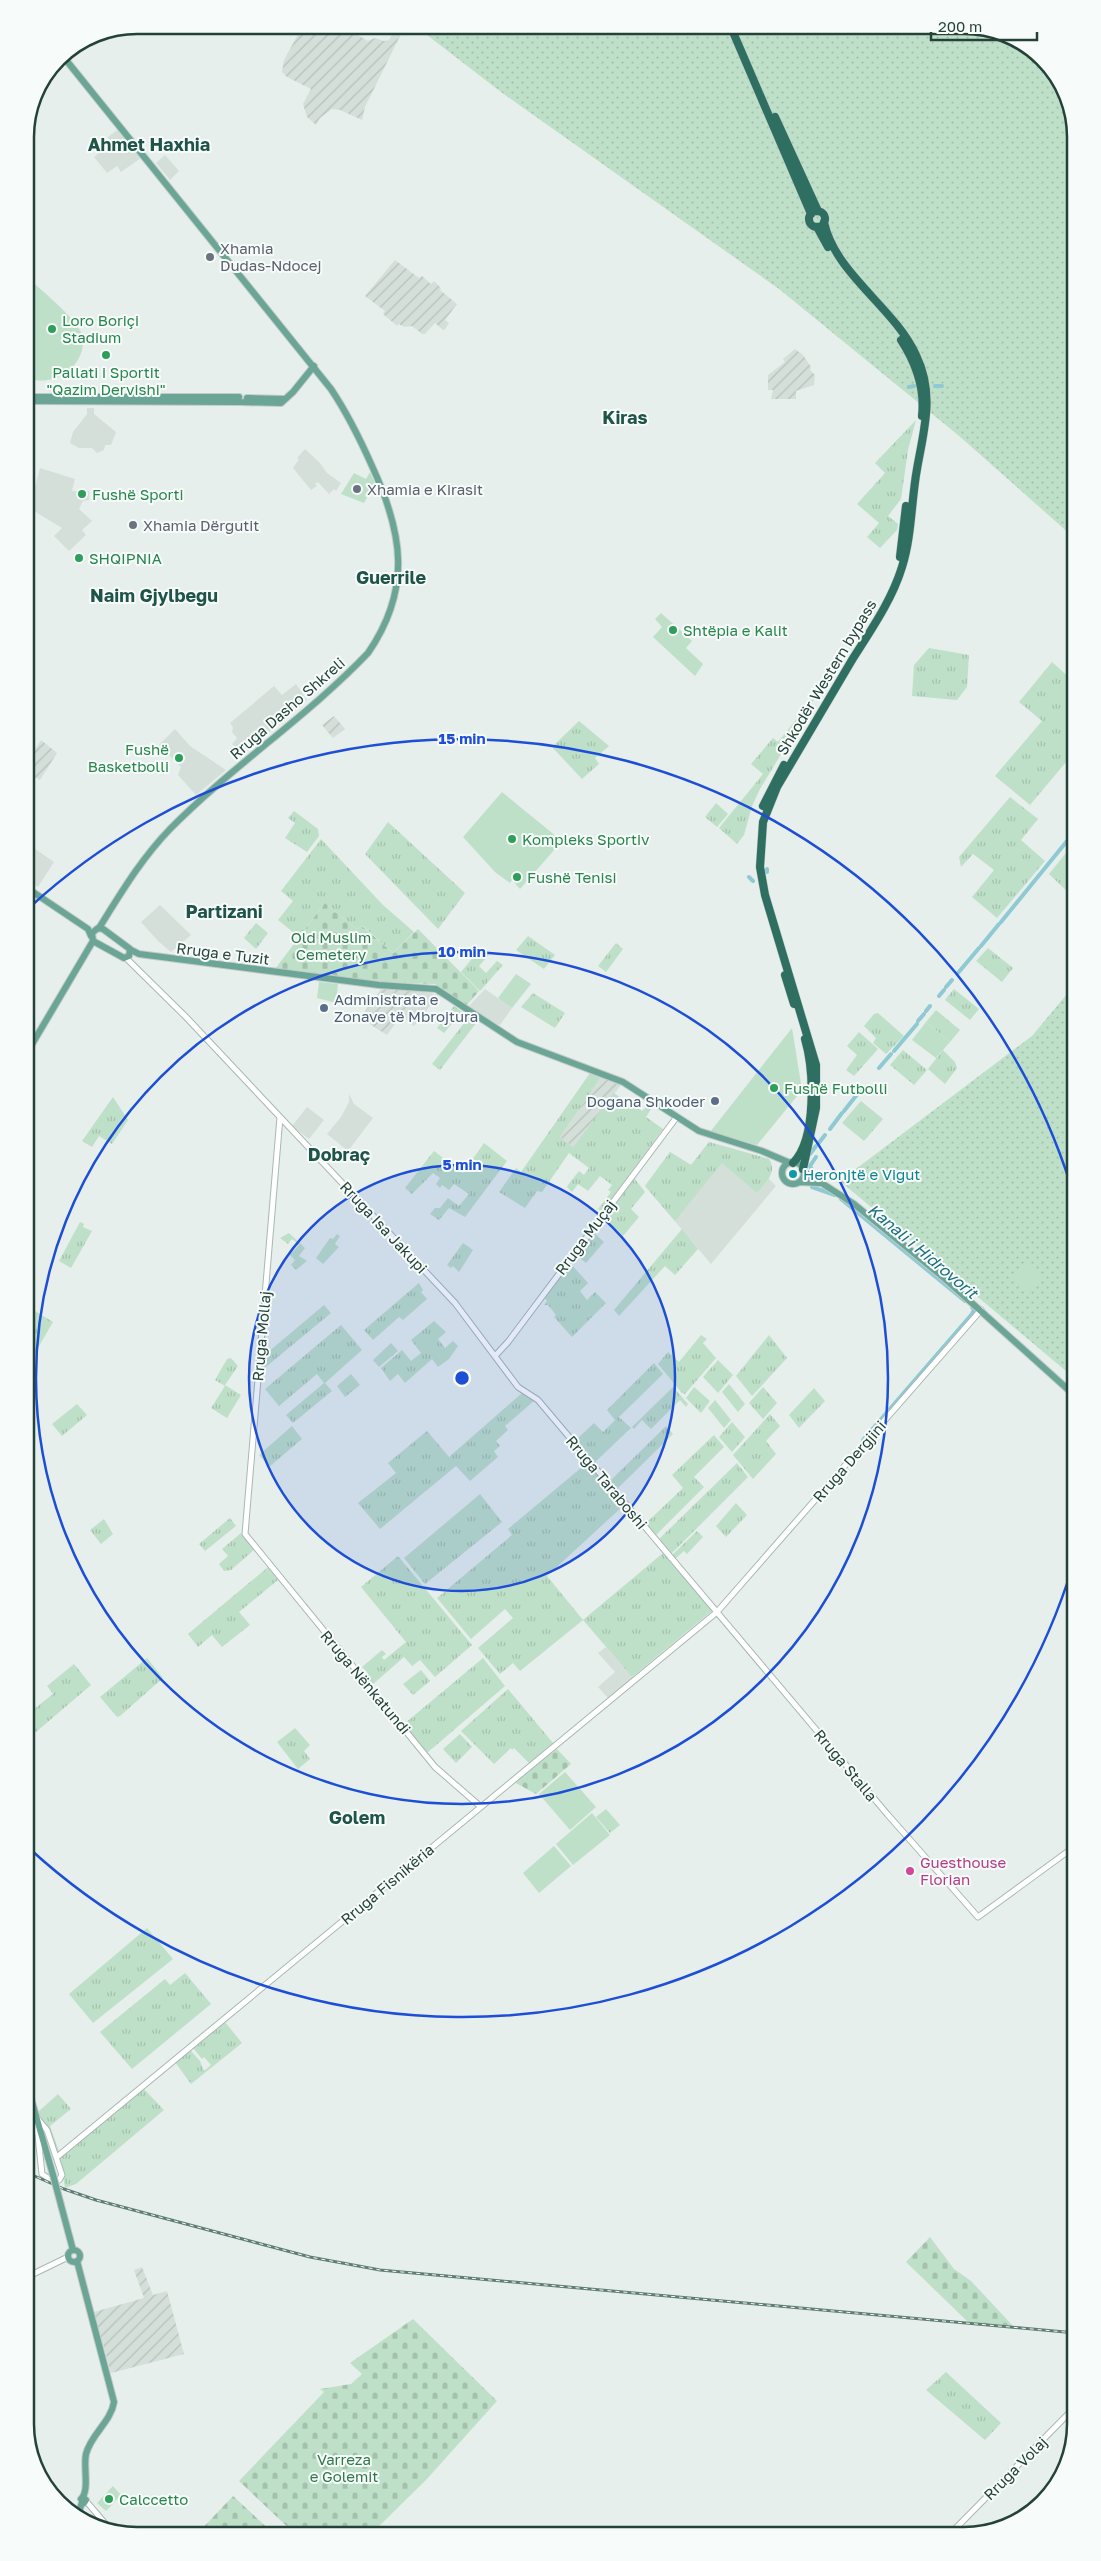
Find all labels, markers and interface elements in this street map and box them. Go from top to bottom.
scale bar [931,10,1037,42]
text: 200 m [938,17,982,35]
district label: Ahmet Haxhia [88,133,210,155]
place label: Xhamia Dudas-Ndocej [220,239,321,274]
marker: Xhamia Dudas-Ndocej [204,251,216,263]
place label: Loro Boriçi Stadium [62,311,139,346]
marker: Loro Boriçi Stadium [46,323,58,335]
marker: Pallati i Sportit "Qazim Dervishi" [100,349,112,361]
place label: Pallati i Sportit "Qazim Dervishi" [46,363,166,398]
district label: Kiras [602,406,648,428]
place label: Xhamia e Kirasit [367,480,483,498]
marker: Xhamia e Kirasit [351,483,363,495]
place label: Fushë Sporti [92,485,184,503]
marker: Fushë Sporti [76,488,88,500]
place label: Xhamia Dërgutit [143,516,259,534]
marker: Xhamia Dërgutit [127,519,139,531]
place label: SHQIPNIA [89,549,162,567]
marker: SHQIPNIA [73,552,85,564]
district label: Guerrile [356,566,426,588]
district label: Naim Gjylbegu [90,584,218,606]
street label: Shkodër Western bypass [772,596,880,758]
place label: Shtëpia e Kalit [683,621,788,639]
marker: Shtëpia e Kalit [667,624,679,636]
street label: Rruga Dasho Shkreli [226,653,348,763]
text: 15 min [439,729,485,747]
place label: Fushë Basketbolli [88,740,169,775]
marker: Fushë Basketbolli [173,752,185,764]
place label: Kompleks Sportiv [522,830,650,848]
marker: Kompleks Sportiv [506,833,518,845]
place label: Fushë Tenisi [527,868,617,886]
marker: Fushë Tenisi [511,871,523,883]
district label: Partizani [185,900,263,922]
park label: Old Muslim Cemetery [291,928,371,963]
street label: Rruga e Tuzit [175,938,271,968]
text: 10 min [438,942,486,960]
place label: Administrata e Zonave të Mbrojtura [334,990,478,1025]
marker: Administrata e Zonave të Mbrojtura [318,1002,330,1014]
place label: Fushë Futbolli [784,1079,887,1097]
marker: Fushë Futbolli [768,1082,780,1094]
place label: Dogana Shkoder [587,1092,705,1110]
marker: Dogana Shkoder [709,1095,721,1107]
district label: Dobraç [308,1143,370,1165]
text: 5 min [442,1155,482,1173]
place label: Heronjtë e Vigut [803,1165,920,1183]
marker: Heronjtë e Vigut [787,1168,799,1180]
street label: Rruga Isa Jakupi [337,1177,431,1277]
street label: Rruga Muçaj [551,1196,619,1278]
water label: Kanali i Hidrovorit [864,1199,983,1304]
street label: Rruga Mollaj [248,1290,274,1382]
centre of rings [453,1369,471,1387]
street label: Rruga Dergjini [809,1417,889,1505]
street label: Rruga Taraboshi [563,1432,651,1532]
street label: Rruga Nënkatundi [317,1626,415,1738]
street label: Rruga Stalla [811,1725,881,1805]
district label: Golem [329,1806,385,1828]
street label: Rruga Fisnikëria [337,1840,437,1928]
place label: Guesthouse Florian [920,1853,1007,1888]
marker: Guesthouse Florian [904,1865,916,1877]
street label: Rruga Volaj [980,2433,1050,2503]
park label: Varreza e Golemit [310,2450,378,2485]
place label: Calccetto [119,2490,188,2508]
marker: Calccetto [103,2493,115,2505]

